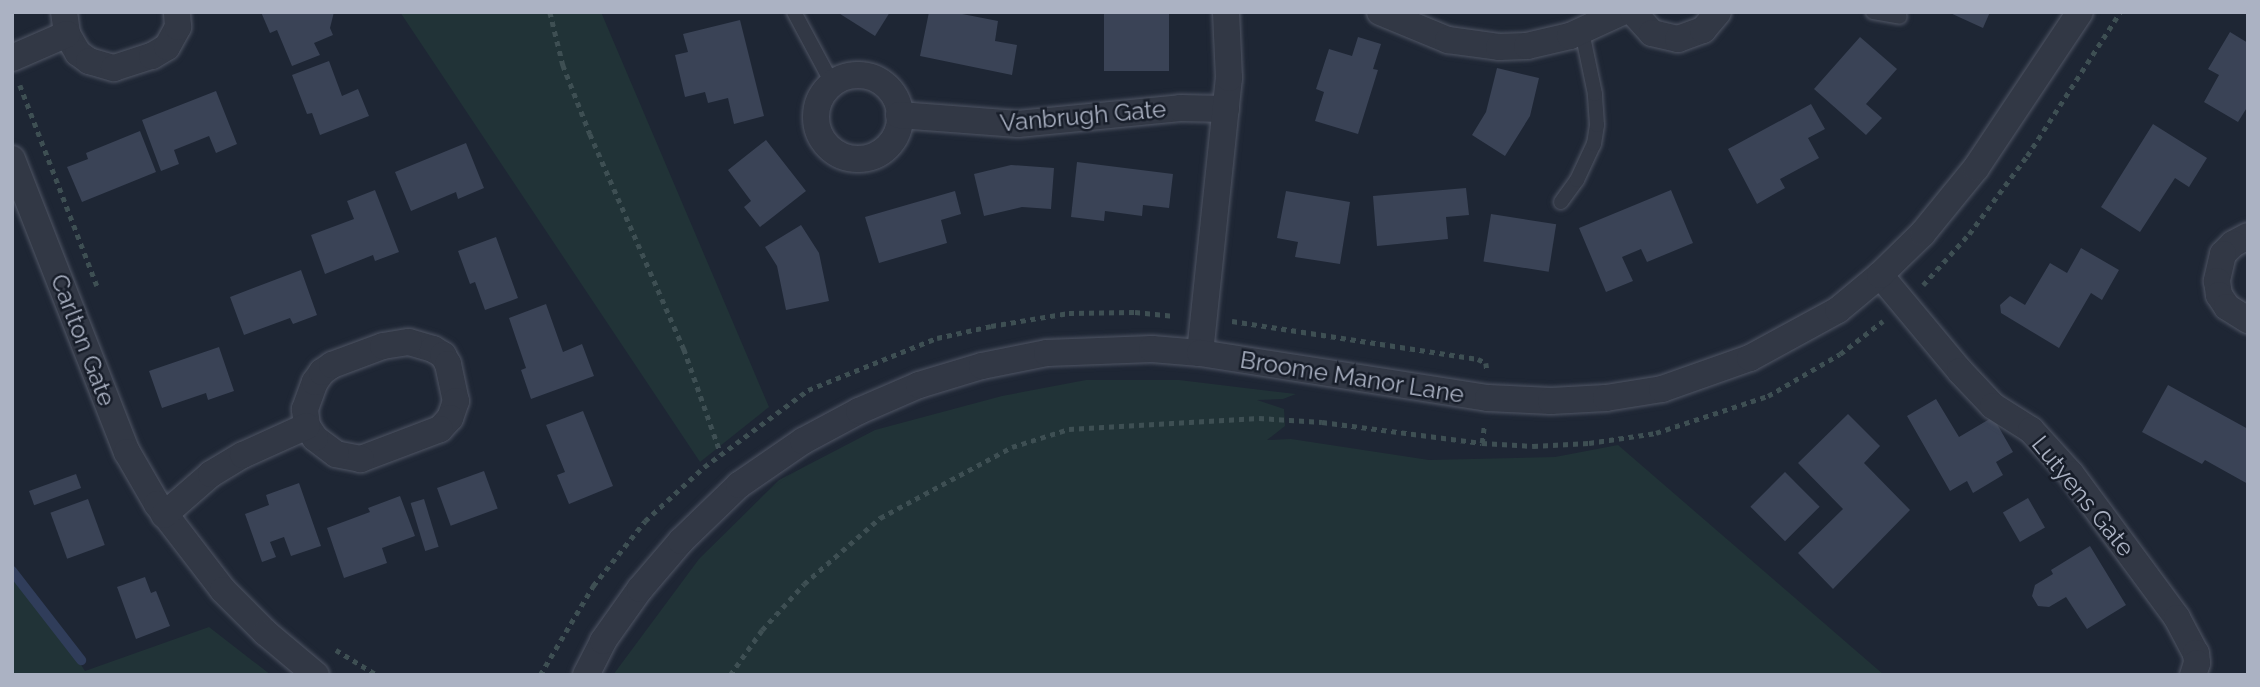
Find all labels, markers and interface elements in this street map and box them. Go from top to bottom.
street label: Vanbrugh Gate [999,94,1167,138]
street label: Carlton Gate [45,270,121,410]
street label: Broome Manor Lane [1238,345,1466,409]
street label: Lutyens Gate [2026,430,2140,562]

